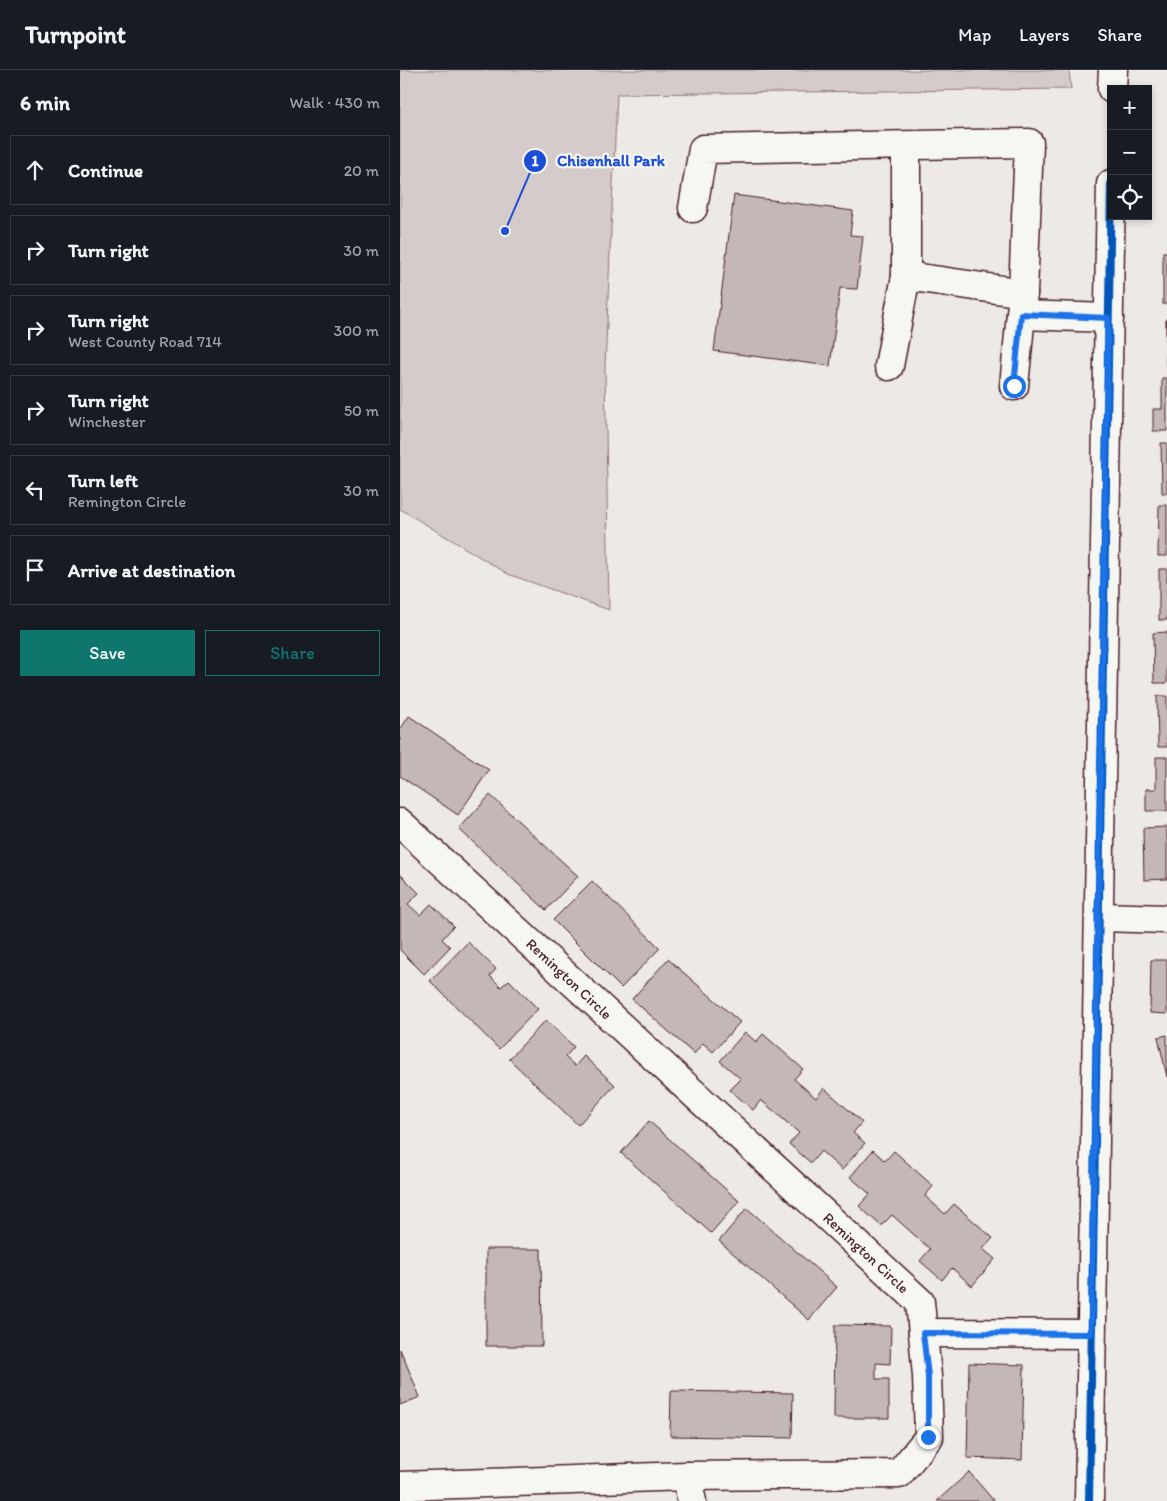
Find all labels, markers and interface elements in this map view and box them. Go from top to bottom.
text: Turnpoint [25,20,126,49]
text: Map [958,24,991,46]
text: Layers [1019,24,1069,46]
text: Share [1097,24,1142,46]
map controls [1107,85,1152,220]
button: + [1107,85,1152,130]
text: 6 min [20,90,70,115]
text: Walk · 430 m [290,93,380,112]
button: − [1107,130,1152,175]
callout: Chisenhall Park [522,145,675,176]
text: Chisenhall Park [557,151,666,170]
text: 1 [532,152,539,170]
icon: ahead [21,156,49,184]
text: Continue [68,159,143,182]
text: 20 m [344,161,379,180]
button: locate [1107,175,1152,220]
icon: right [21,236,49,264]
text: Turn right [68,239,149,262]
text: 30 m [343,241,379,260]
text: Turn right [68,309,149,332]
icon: right [21,316,49,344]
text: 300 m [334,321,379,340]
text: West County Road 714 [68,332,222,351]
route start [1003,375,1026,398]
text: Turn right [68,389,149,412]
icon: right [21,396,49,424]
text: 50 m [344,401,379,420]
text: Winchester [68,412,145,431]
text: Turn left [68,469,138,492]
icon: left [21,476,49,504]
text: 30 m [343,481,379,500]
text: Remington Circle [68,492,186,511]
icon: arrive [21,556,49,584]
text: Arrive at destination [68,559,235,582]
button: Save [20,630,195,676]
button: Share [205,630,380,676]
street label: Remington Circle [522,935,616,1023]
street label: Remington Circle [819,1209,913,1297]
route end [917,1426,940,1449]

